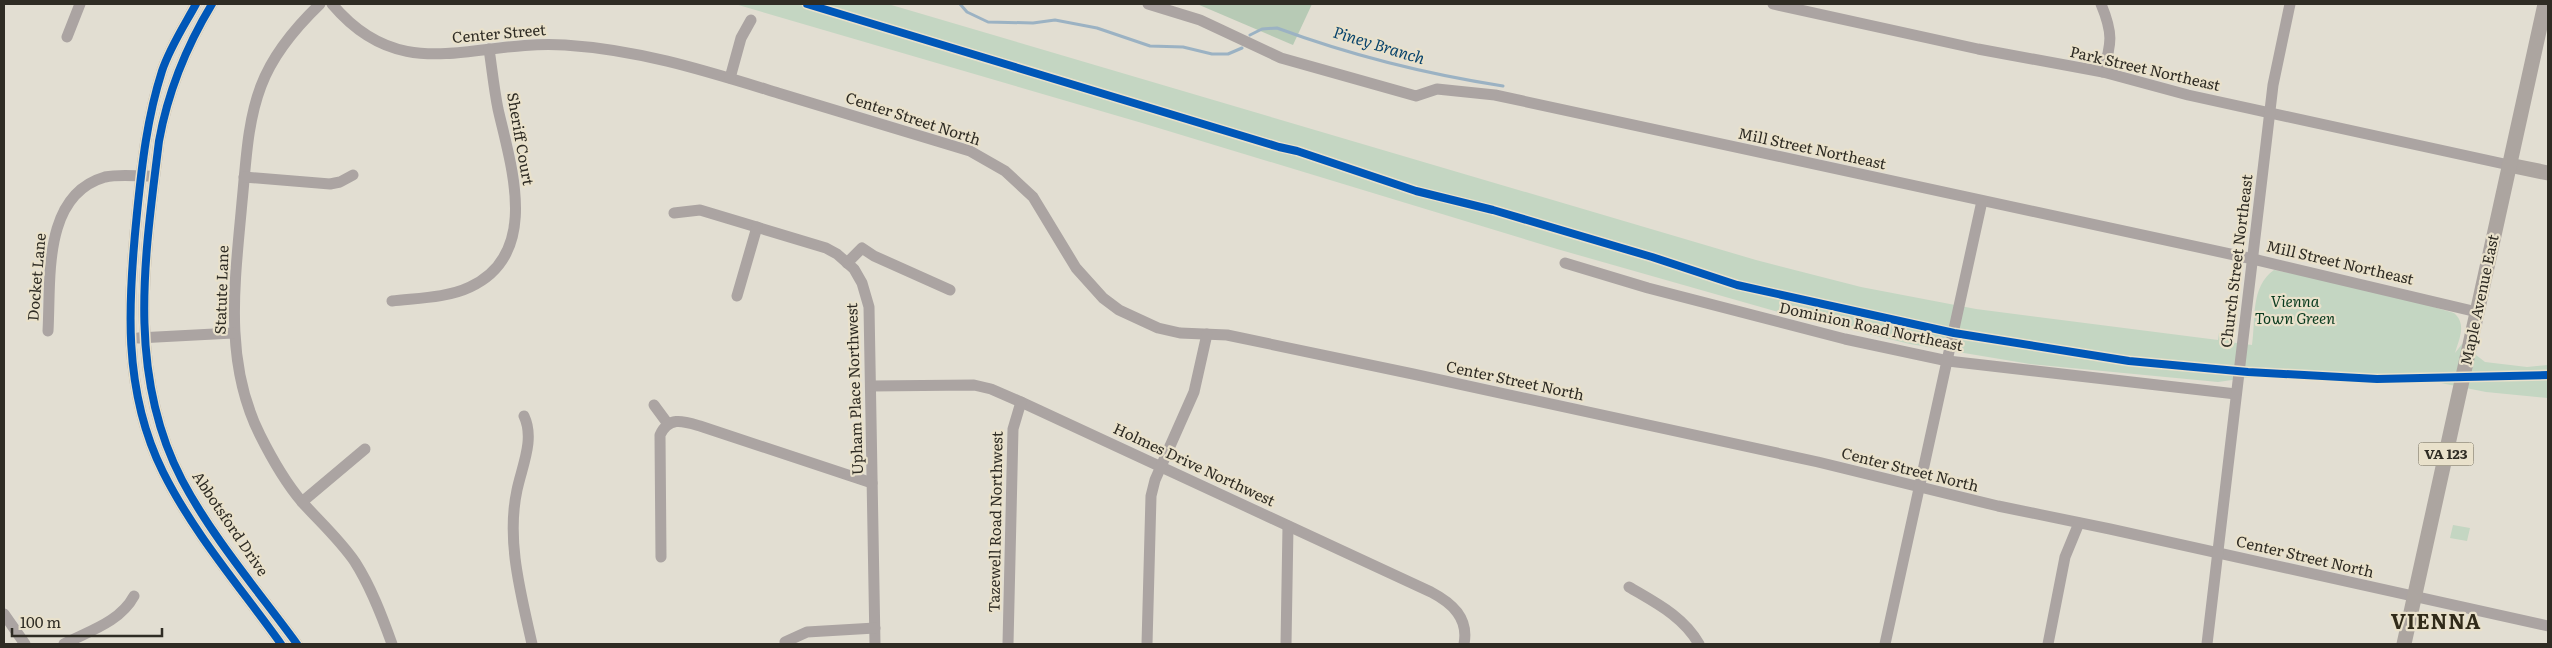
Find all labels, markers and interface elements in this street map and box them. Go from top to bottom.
street label: Center Street [451,17,547,48]
water label: Piney Branch [1330,19,1429,70]
street label: Park Street Northeast [2068,39,2223,96]
street label: Center Street North [843,85,984,150]
street label: Sheriff Court [502,90,541,187]
street label: Mill Street Northeast [1736,121,1888,174]
street label: Church Street Northeast [2213,173,2258,349]
street label: Docket Lane [20,232,51,322]
street label: Maple Avenue East [2453,232,2504,367]
street label: Mill Street Northeast [2264,233,2416,290]
street label: Statute Lane [207,245,234,335]
park label: Vienna Town Green [2255,289,2335,329]
street label: Dominion Road Northeast [1777,295,1965,356]
street label: Upham Place Northwest [839,302,868,476]
street label: Center Street North [1444,354,1587,405]
street label: Holmes Drive Northwest [1110,416,1279,511]
street label: Tazewell Road Northwest [981,431,1008,613]
street label: Center Street North [1839,440,1981,497]
road number: VA 123 [2418,442,2474,466]
street label: Abbotsford Drive [187,466,275,581]
street label: Center Street North [2234,529,2377,583]
district label: VIENNA [2391,605,2481,635]
scale bar [12,606,162,638]
text: 100 m [20,610,61,633]

